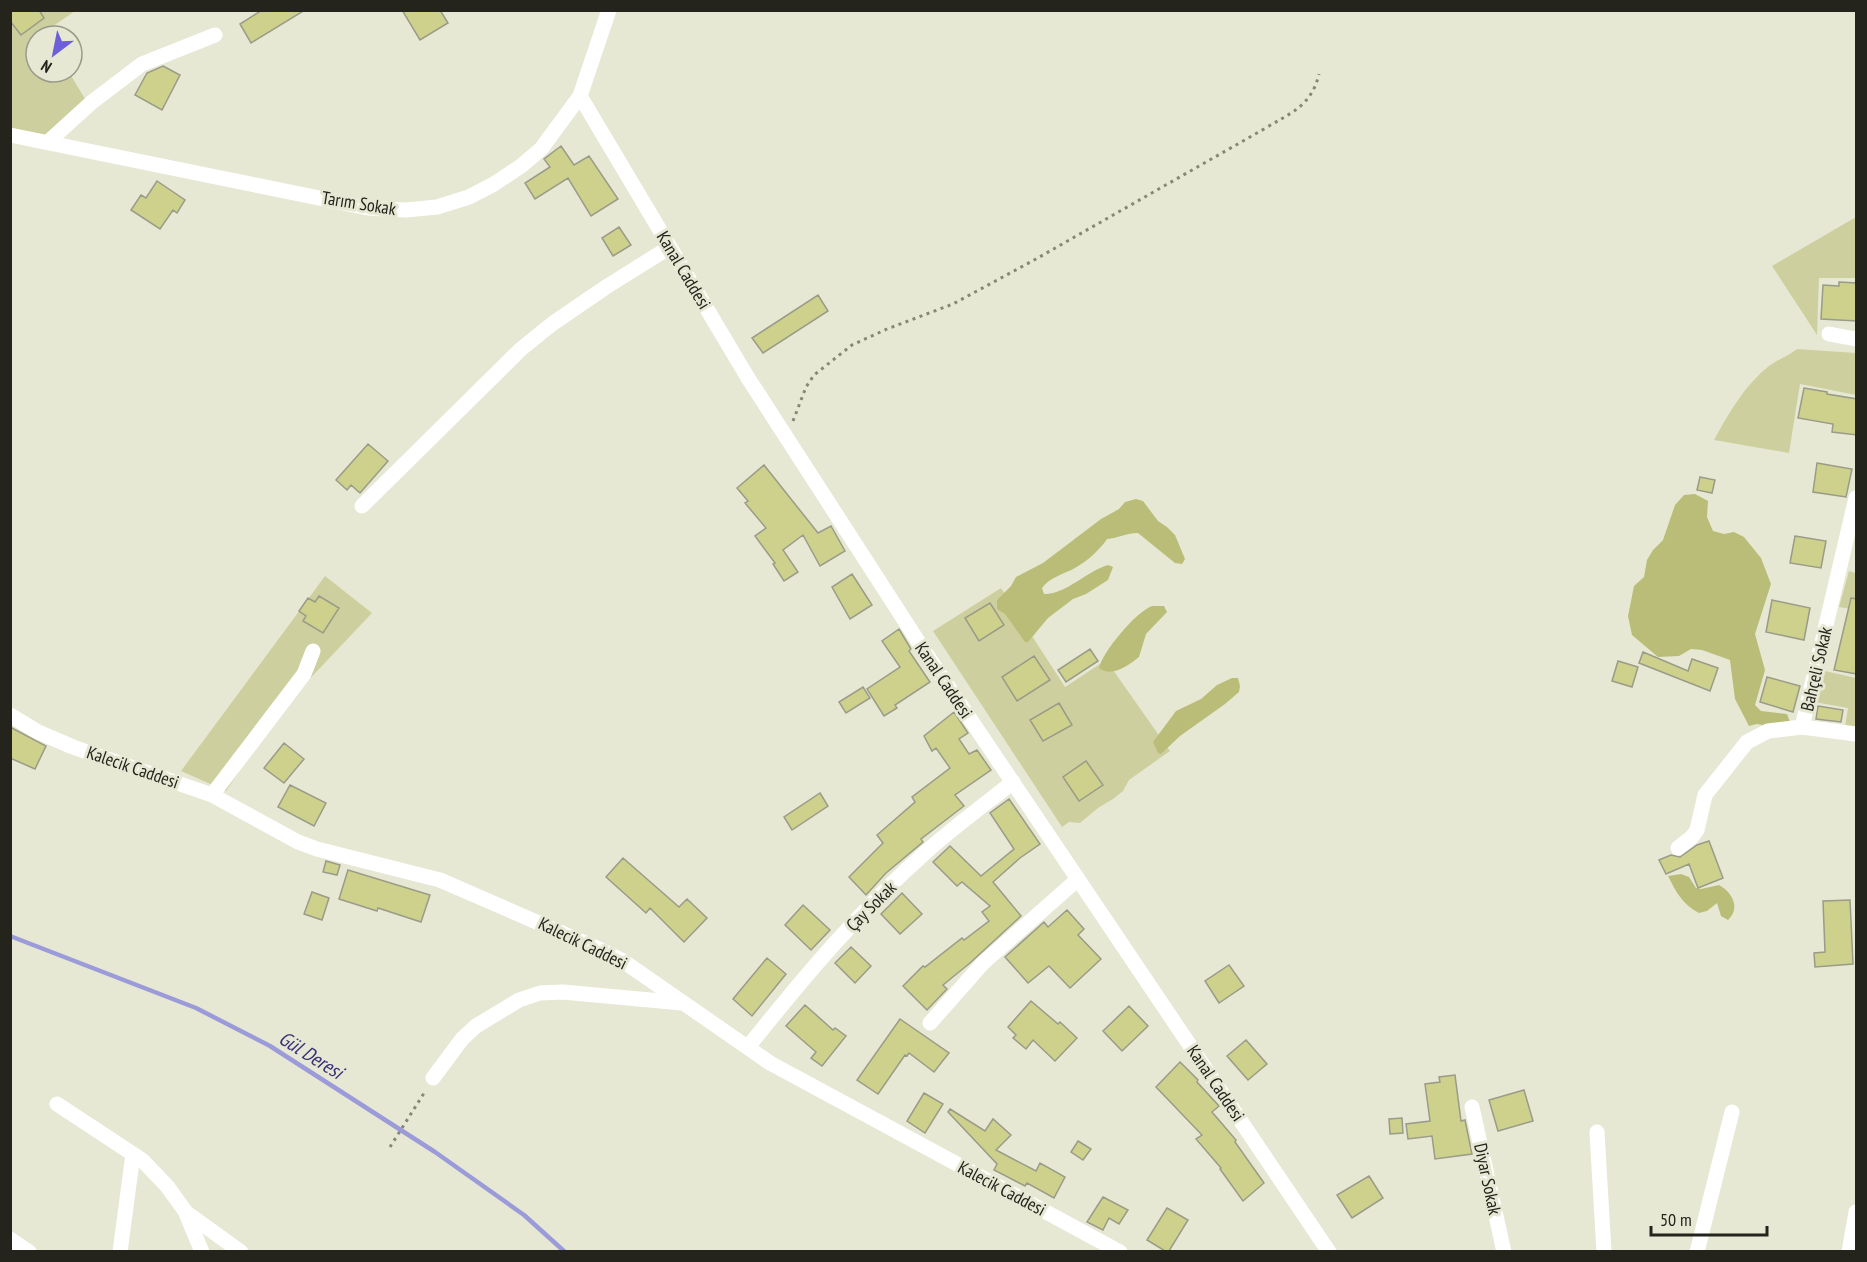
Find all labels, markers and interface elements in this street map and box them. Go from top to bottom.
north arrow [24,24,84,84]
text: N [37,56,55,77]
street label: Tarım Sokak [320,186,398,220]
street label: Kanal Caddesi [652,227,716,313]
street label: Bahçeli Sokak [1795,625,1837,713]
street label: Kanal Caddesi [910,637,978,723]
street label: Kalecik Caddesi [84,740,182,794]
street label: Çay Sokak [841,876,901,936]
street label: Kalecik Caddesi [535,912,631,974]
water label: Gül Deresi [274,1025,350,1086]
street label: Kanal Caddesi [1182,1040,1250,1126]
street label: Diyar Sokak [1469,1141,1507,1217]
street label: Kalecik Caddesi [954,1155,1050,1221]
scale bar [1651,1199,1766,1237]
text: 50 m [1660,1208,1692,1231]

